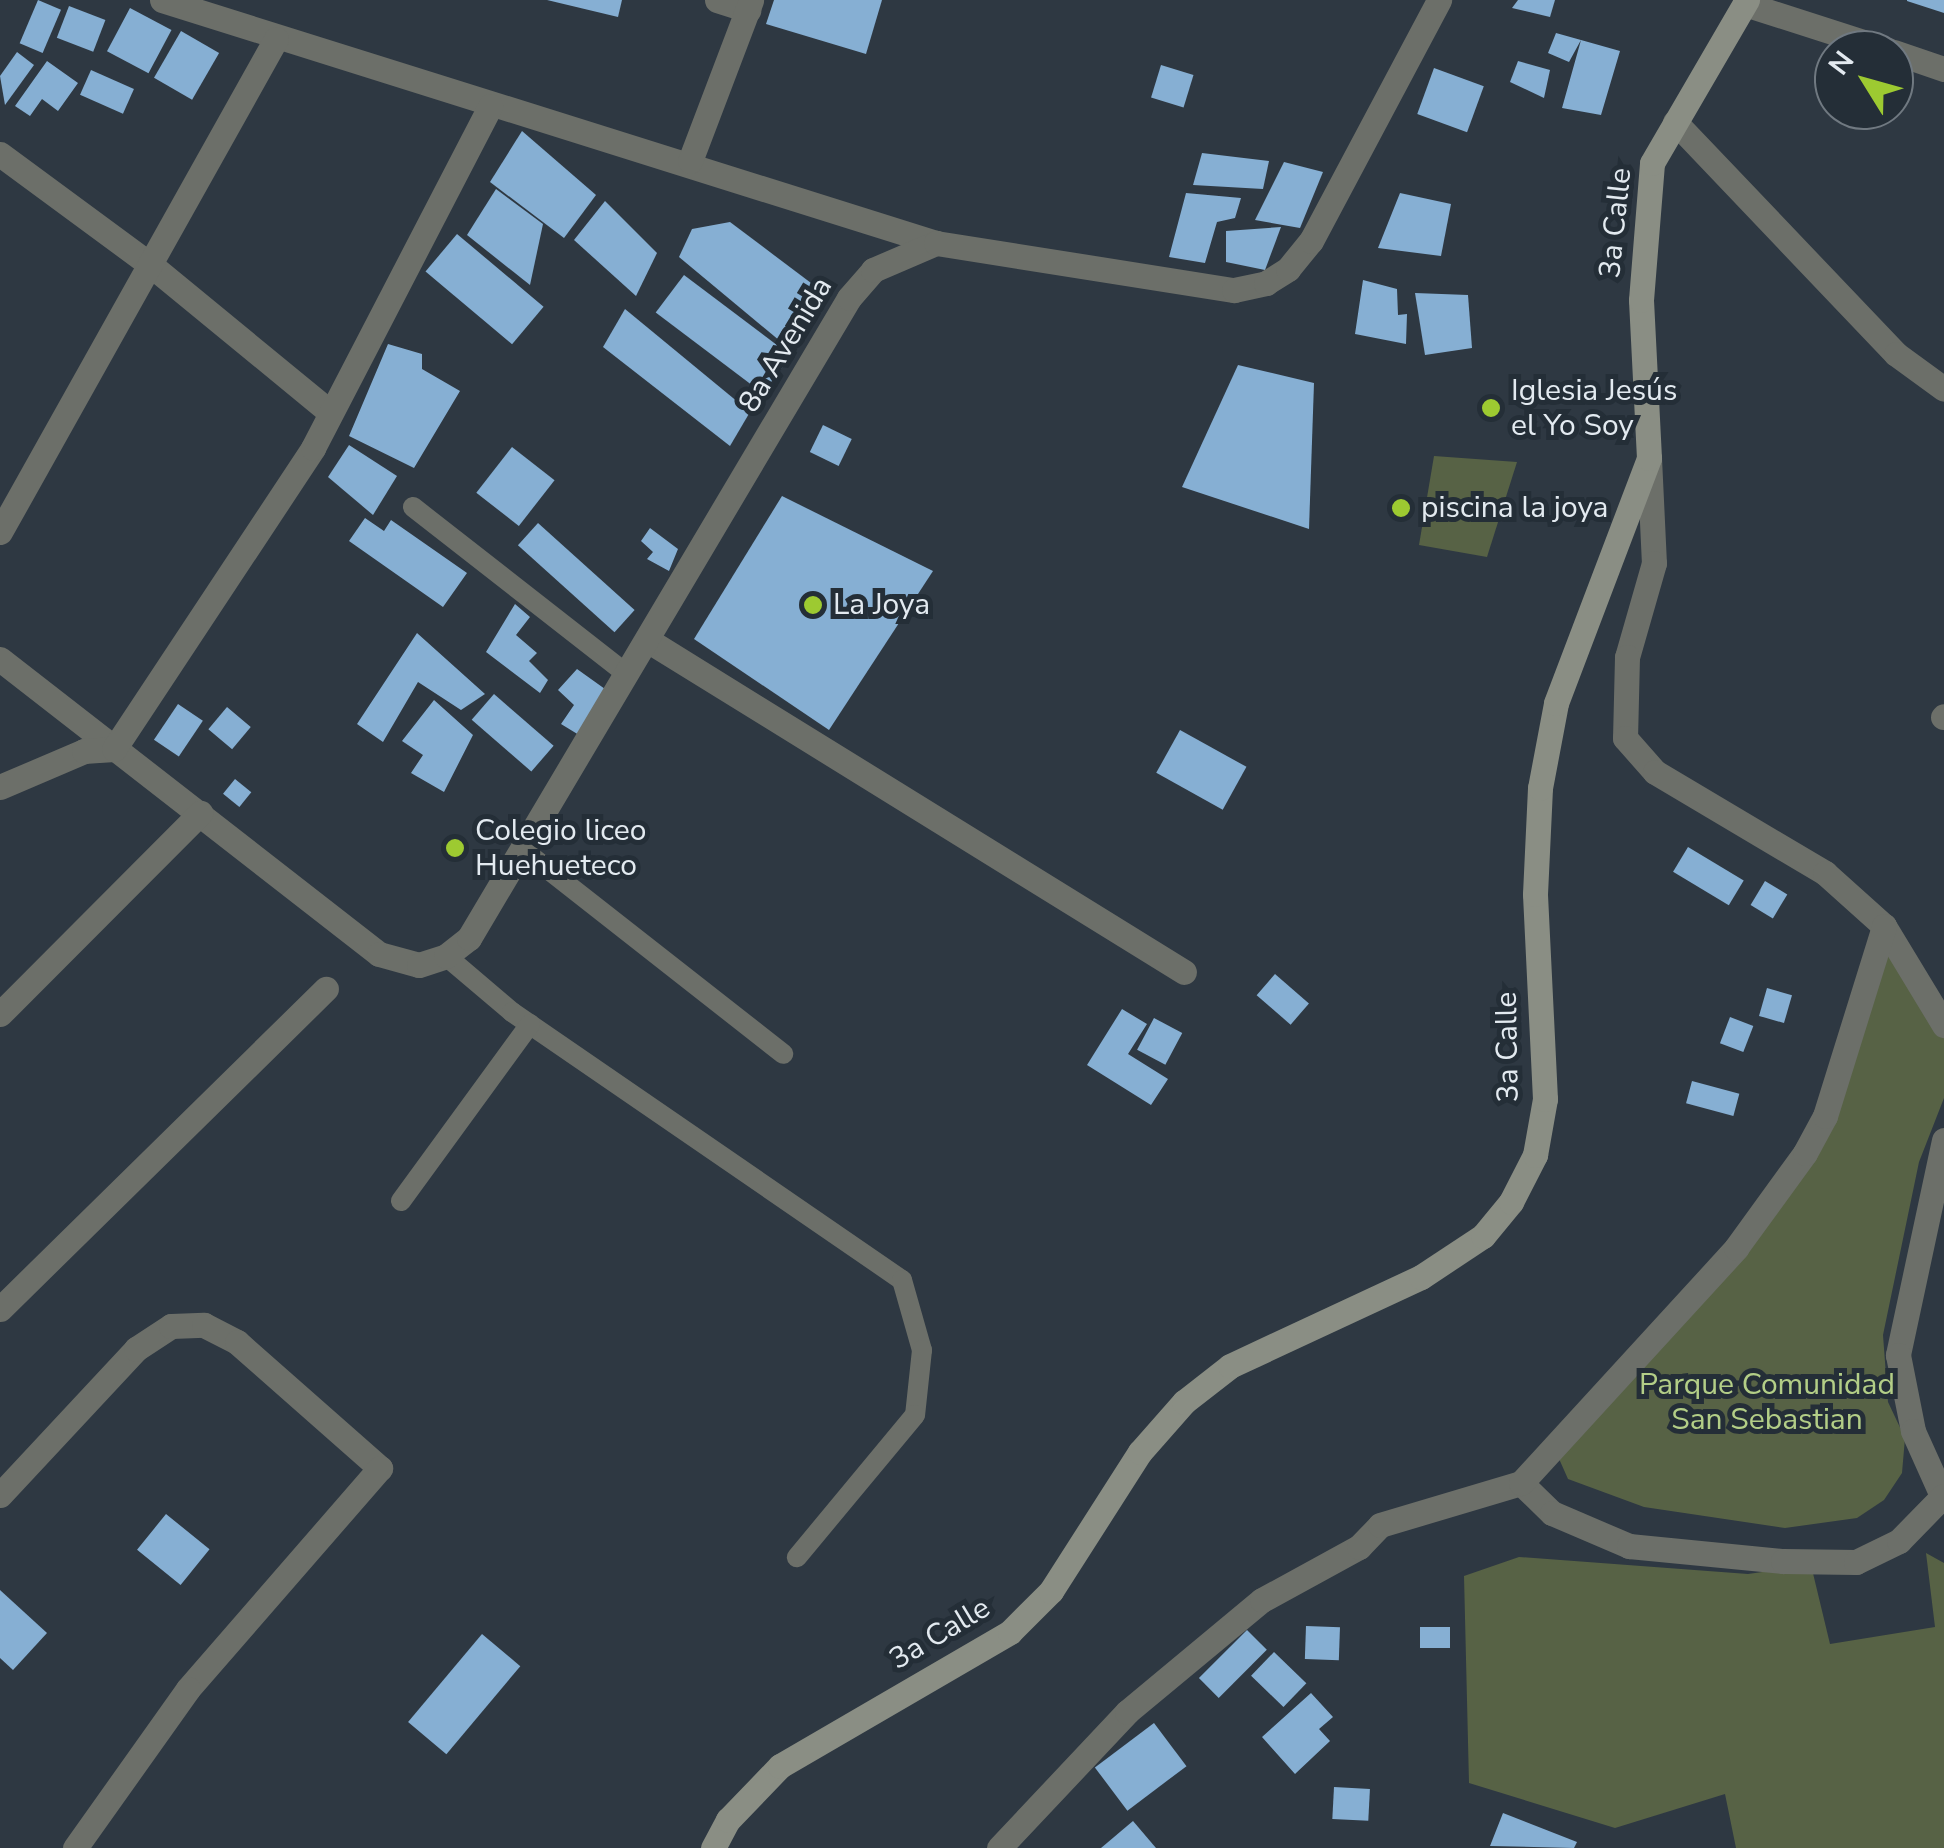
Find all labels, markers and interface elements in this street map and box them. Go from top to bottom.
north arrow [1814,30,1914,130]
text: N [1820,43,1863,83]
street label: 3a Calle [1592,166,1640,280]
street label: 8a Avenida [732,271,840,419]
place label: Iglesia Jesús el Yo Soy [1511,373,1677,444]
marker: Iglesia Jesús el Yo Soy [1480,397,1502,419]
place label: piscina la joya [1421,490,1608,526]
marker: piscina la joya [1390,497,1412,519]
place label: La Joya [833,587,930,623]
marker: La Joya [802,594,824,616]
place label: Colegio liceo Huehueteco [475,813,647,884]
marker: Colegio liceo Huehueteco [444,837,466,859]
street label: 3a Calle [1489,991,1527,1103]
park label: Parque Comunidad San Sebastian [1639,1367,1895,1438]
street label: 3a Calle [883,1590,997,1678]

